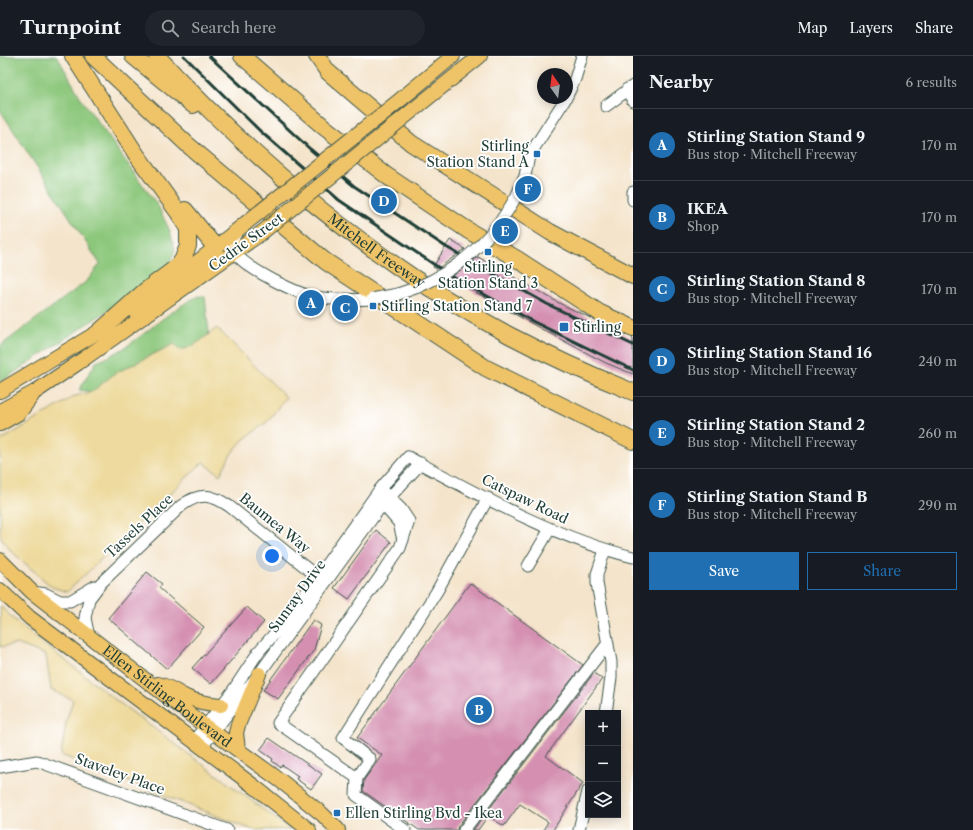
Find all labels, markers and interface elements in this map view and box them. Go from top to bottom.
search box [145,10,425,46]
text: Turnpoint [20,16,121,39]
icon: search [159,17,181,39]
text: Search here [191,18,276,37]
text: Map [797,19,827,37]
text: Layers [849,19,893,37]
text: Share [915,19,953,37]
north arrow [537,68,573,104]
text: Nearby [649,72,713,92]
text: 6 results [906,74,957,90]
text: Stirling Station Stand 9 [687,127,865,146]
place label: Stirling Station Stand A [426,137,530,171]
text: A [657,137,667,153]
text: 170 m [921,137,957,153]
text: Bus stop · Mitchell Freeway [687,146,857,162]
marker: Stirling Station Stand A [532,149,542,159]
pin: F [515,174,541,204]
pin: D [371,186,397,216]
text: IKEA [687,199,728,218]
street label: Cedric Street [205,209,287,275]
text: B [657,209,667,225]
text: 170 m [921,209,957,225]
street label: Mitchell Freeway [324,210,429,292]
pin: E [492,216,518,246]
text: Shop [687,218,719,234]
marker: Stirling Station Stand 3 [483,247,493,257]
place label: Stirling Station Stand 3 [438,258,538,292]
text: Stirling Station Stand 8 [687,271,866,290]
text: C [657,281,667,297]
text: 170 m [921,281,957,297]
pin: A [298,288,324,318]
text: Bus stop · Mitchell Freeway [687,290,857,306]
pin: C [332,293,358,323]
place label: Stirling Station Stand 7 [381,297,533,315]
marker: Stirling Station Stand 7 [368,301,378,311]
place label: Stirling [573,318,622,336]
marker: Stirling [558,321,570,333]
text: Stirling Station Stand 16 [687,343,872,362]
text: D [656,353,668,369]
text: 240 m [918,353,957,369]
text: Bus stop · Mitchell Freeway [687,362,857,378]
text: Stirling Station Stand 2 [687,415,865,434]
text: E [657,425,667,441]
text: 260 m [918,425,957,441]
text: Bus stop · Mitchell Freeway [687,434,857,450]
street label: Catspaw Road [479,470,572,528]
text: Stirling Station Stand B [687,487,867,506]
street label: Baumea Way [236,489,314,557]
street label: Tassels Place [101,490,177,562]
text: F [658,497,666,513]
text: 290 m [918,497,957,513]
text: Bus stop · Mitchell Freeway [687,506,857,522]
your location [262,546,282,566]
button: Save [649,552,799,590]
button: Share [807,552,957,590]
street label: Sunray Drive [264,556,330,636]
street label: Ellen Stirling Boulevard [99,641,236,752]
pin: B [466,695,492,725]
map controls [585,710,621,818]
button: + [585,710,621,746]
button: − [585,746,621,782]
street label: Staveley Place [73,749,167,799]
button: layers [585,782,621,818]
place label: Ellen Stirling Bvd - Ikea [345,804,503,822]
marker: Ellen Stirling Bvd - Ikea [332,808,342,818]

